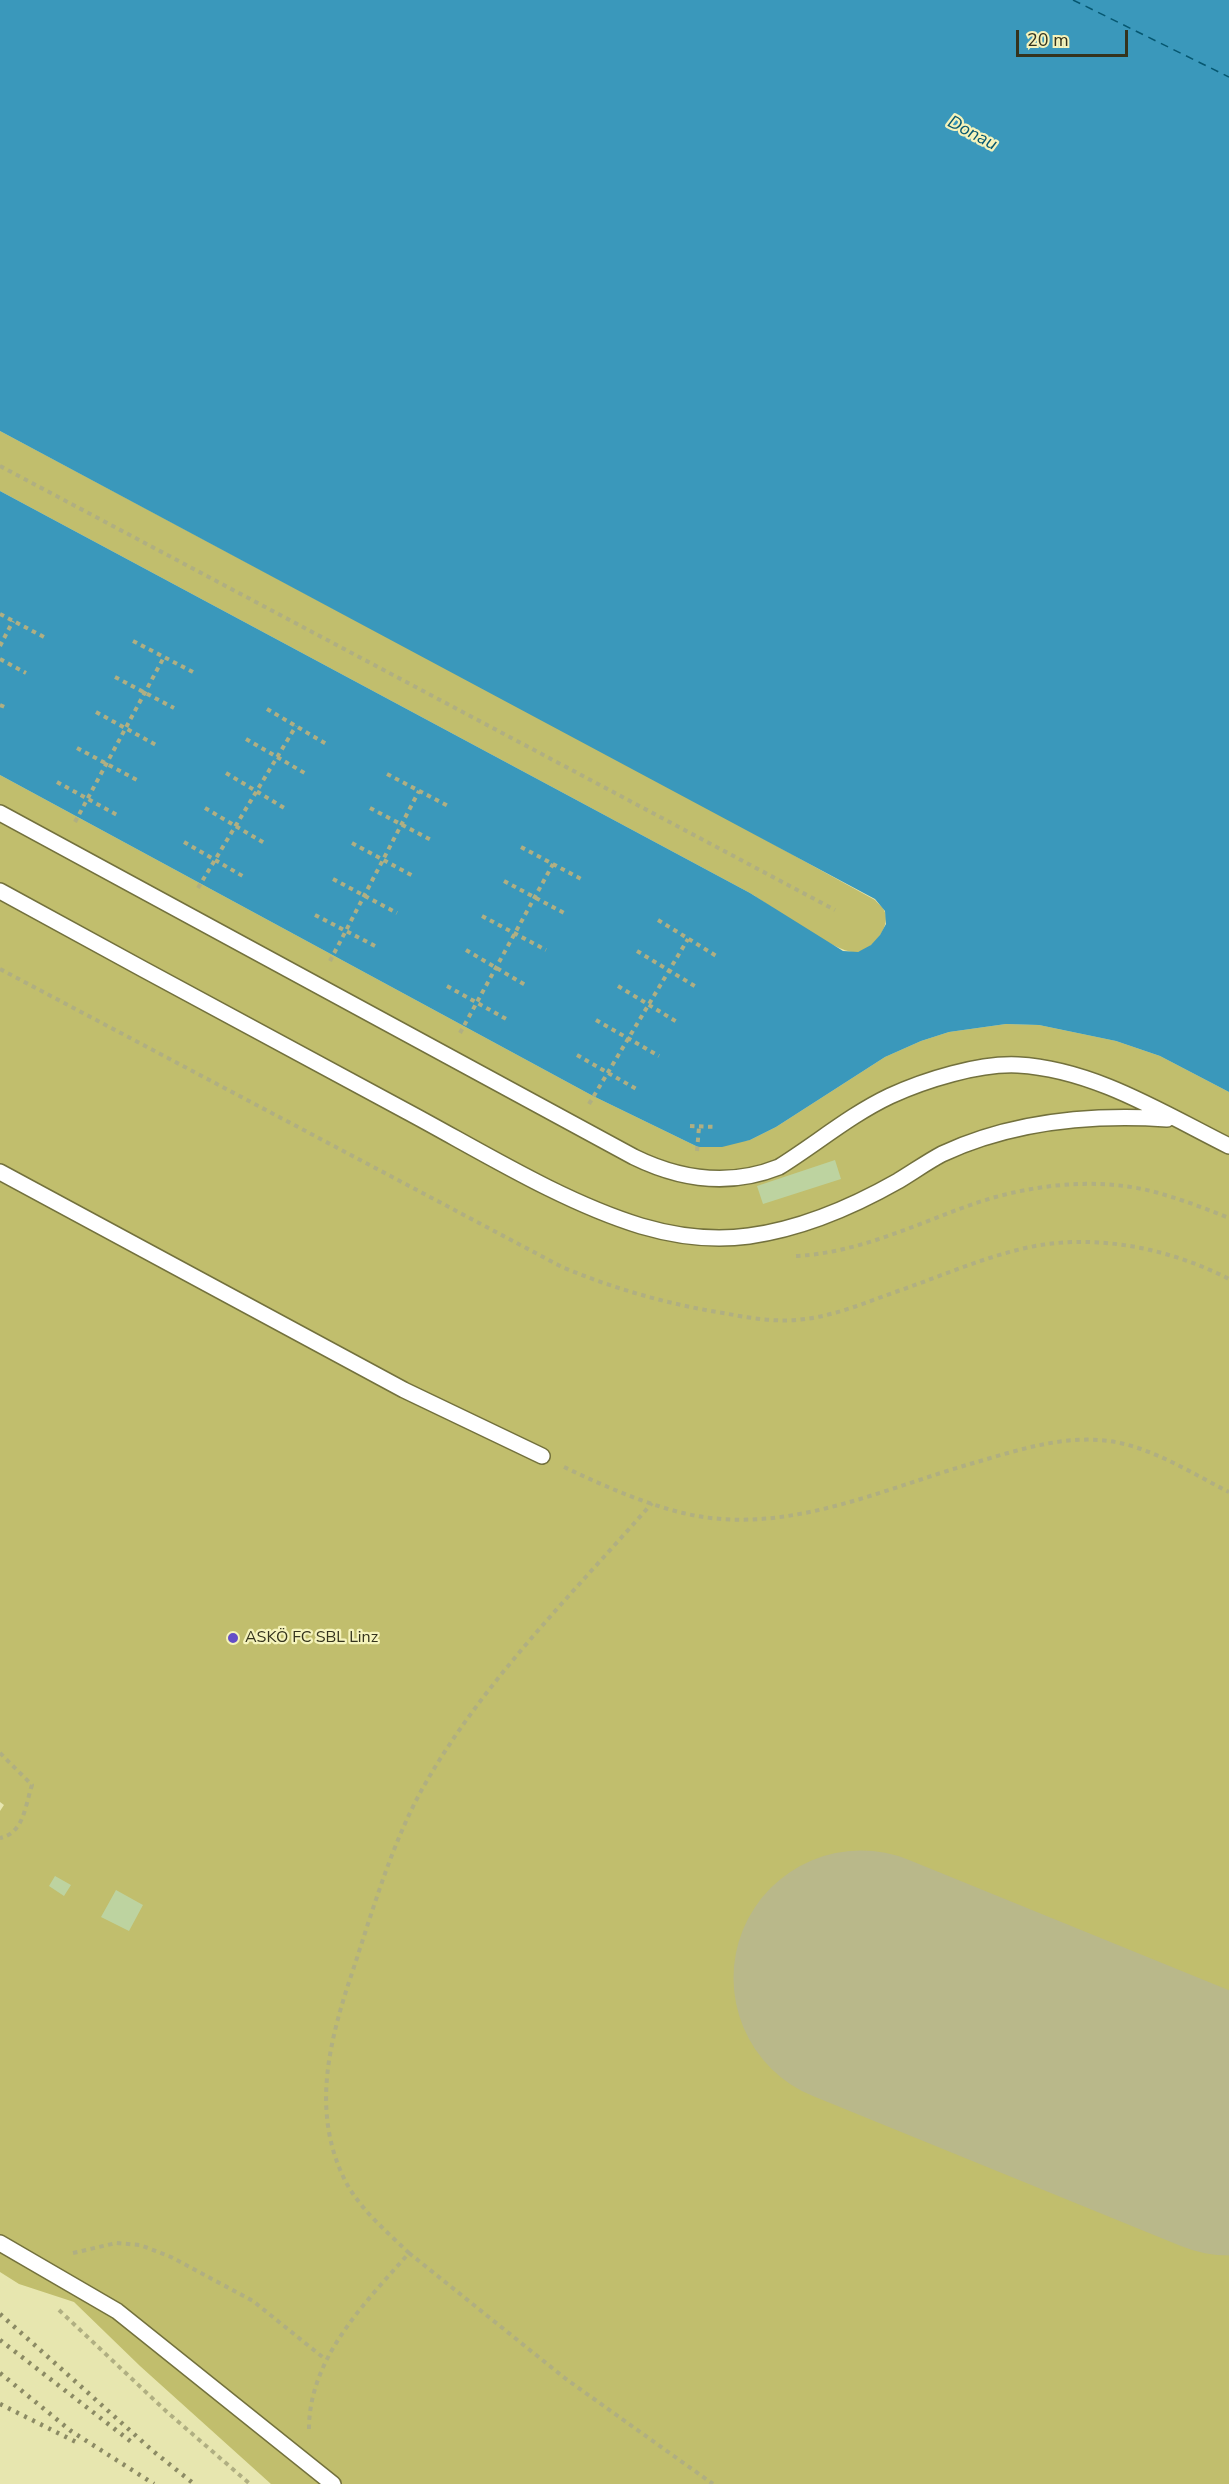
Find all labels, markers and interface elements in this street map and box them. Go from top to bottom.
scale bar [1019,18,1132,56]
text: 20 m [1027,28,1069,52]
water label: Donau [943,112,1001,156]
place label: ASKÖ FC SBL Linz [245,1628,378,1648]
marker: ASKÖ FC SBL Linz [226,1631,240,1645]

